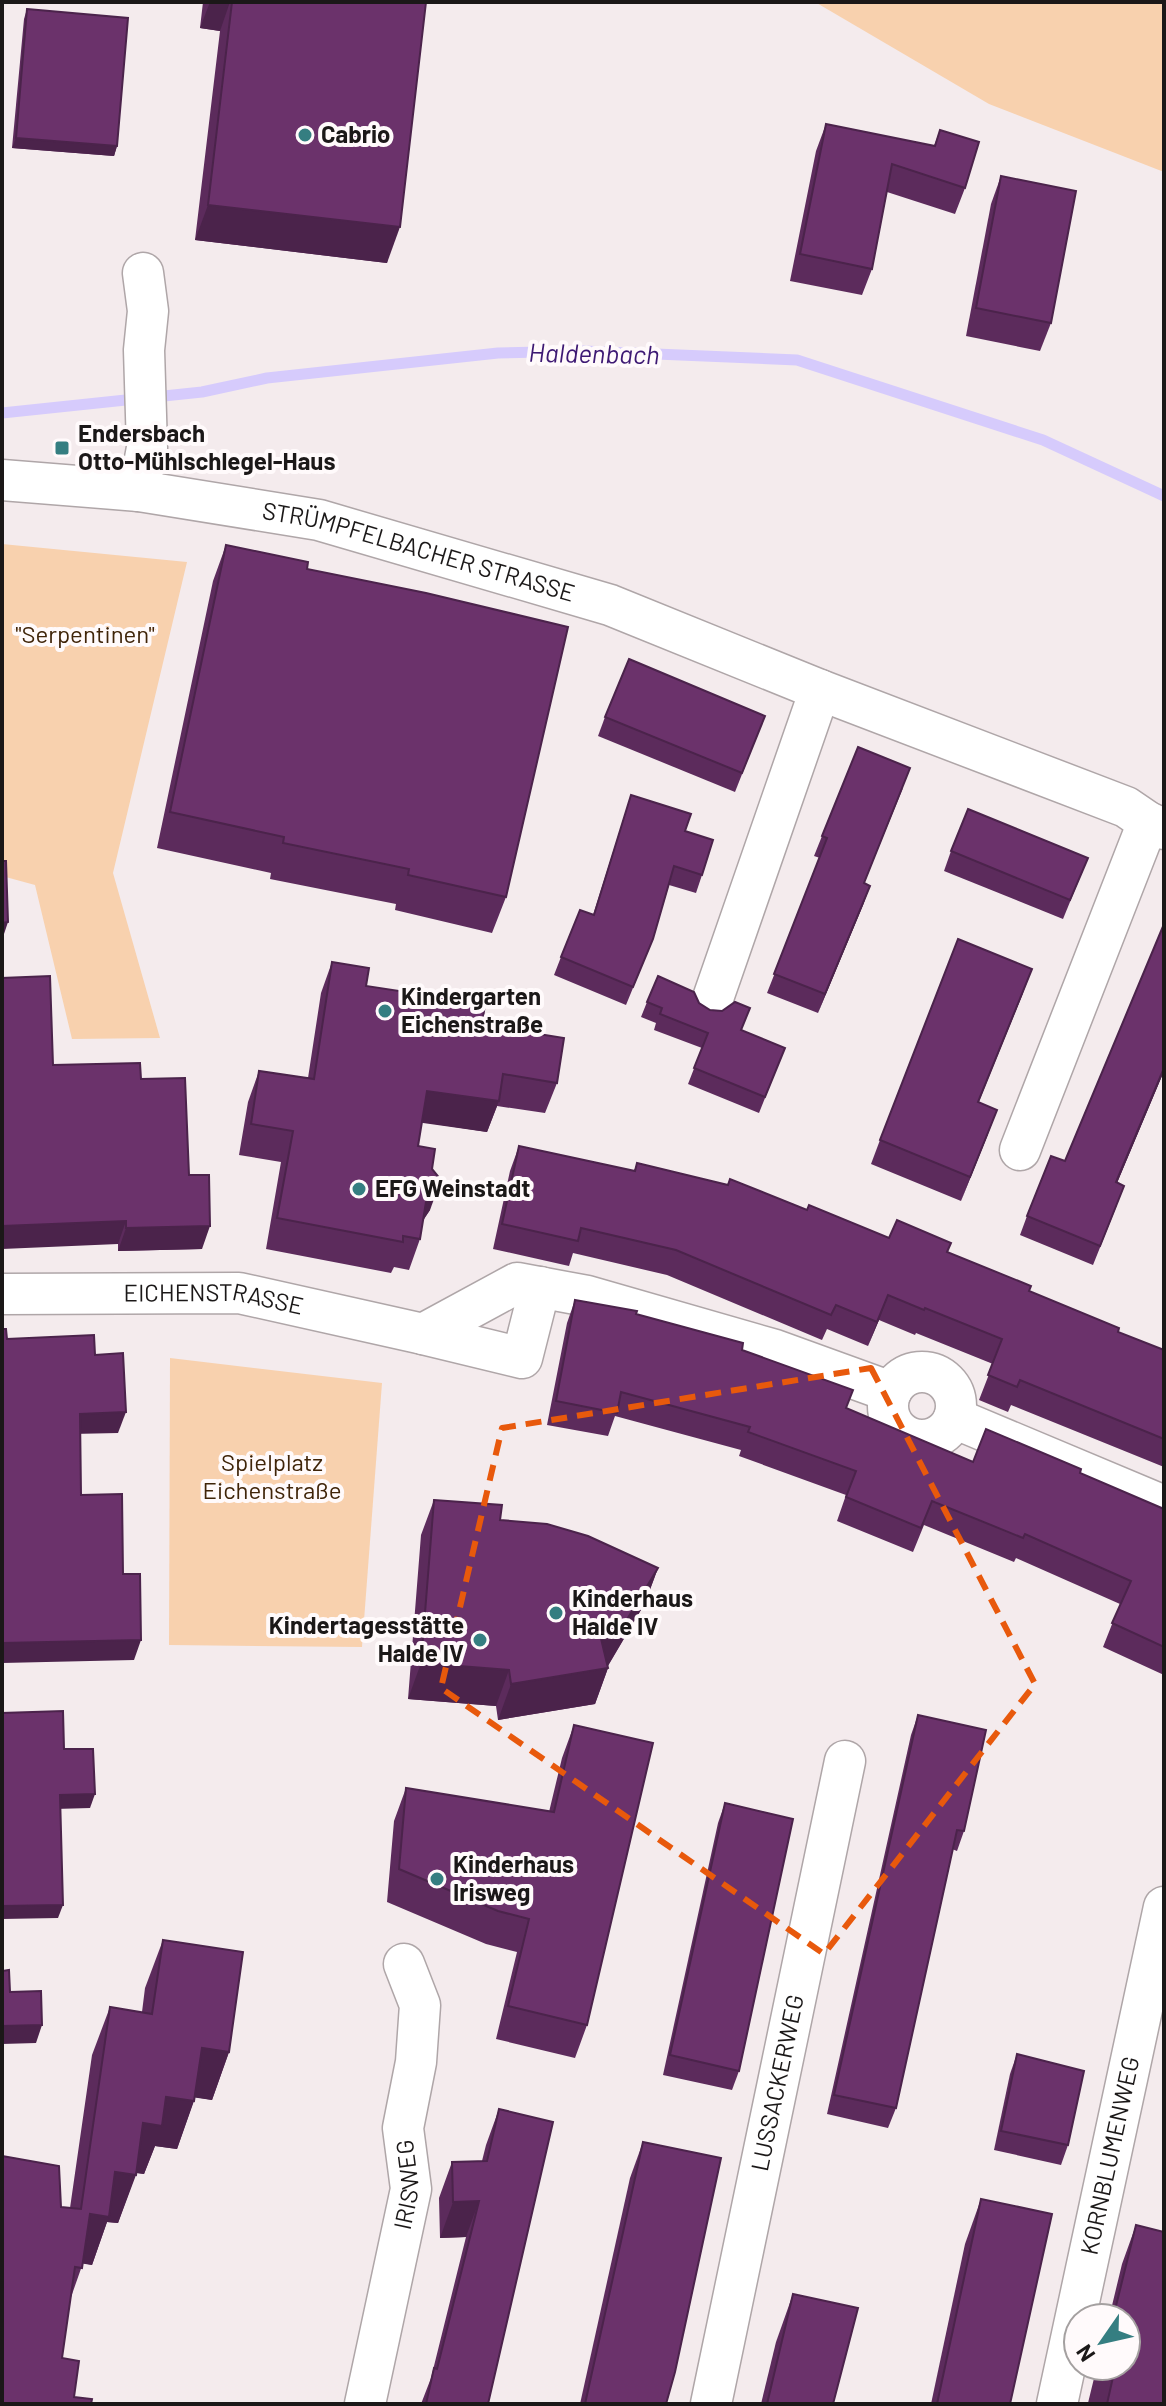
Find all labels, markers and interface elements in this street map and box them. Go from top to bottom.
place label: Cabrio [321,119,390,148]
marker: Cabrio [296,126,314,144]
water label: Haldenbach [528,336,660,369]
place label: Endersbach Otto-Mühlschlegel-Haus [78,418,335,475]
marker: Endersbach Otto-Mühlschlegel-Haus [53,439,71,457]
street label: STRÜMPFELBACHER STRASSE [260,495,578,607]
park label: "Serpentinen" [15,619,155,648]
place label: Kindergarten Eichenstraße [401,981,543,1038]
marker: Kindergarten Eichenstraße [376,1002,394,1020]
place label: EFG Weinstadt [375,1173,530,1202]
marker: EFG Weinstadt [350,1180,368,1198]
street label: EICHENSTRASSE [124,1276,306,1320]
park label: Spielplatz Eichenstraße [203,1447,341,1504]
place label: Kinderhaus Halde IV [572,1583,693,1640]
marker: Kinderhaus Halde IV [547,1604,565,1622]
place label: Kindertagesstätte Halde IV [269,1610,464,1667]
marker: Kindertagesstätte Halde IV [471,1631,489,1649]
place label: Kinderhaus Irisweg [453,1849,574,1906]
marker: Kinderhaus Irisweg [428,1870,446,1888]
street label: LUSSACKERWEG [744,1992,809,2174]
street label: KORNBLUMENWEG [1074,2054,1144,2257]
street label: IRISWEG [387,2138,424,2232]
north arrow [1062,2302,1142,2382]
text: N [1070,2340,1099,2367]

